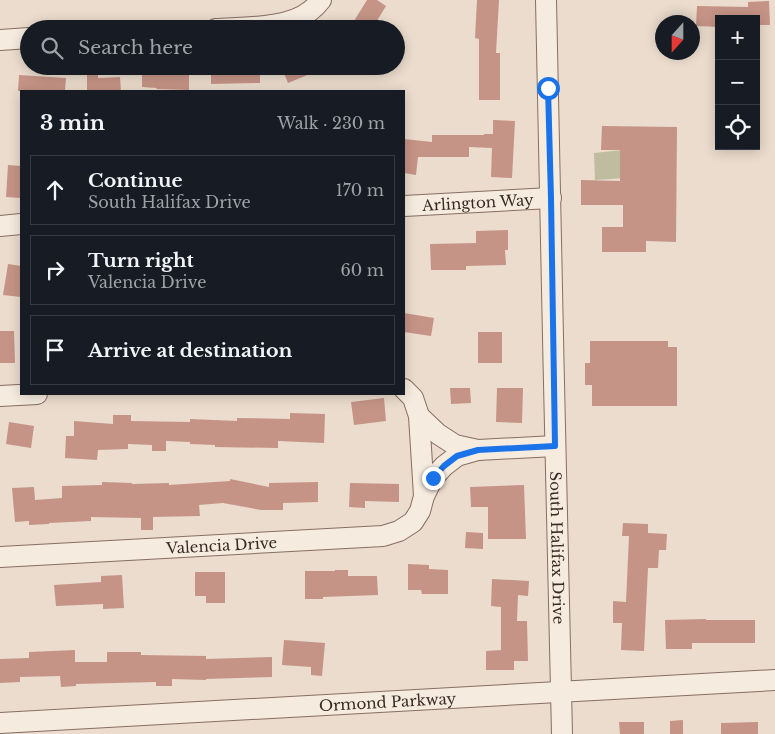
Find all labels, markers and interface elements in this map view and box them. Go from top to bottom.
north arrow [655,15,700,60]
map controls [715,15,760,150]
button: + [715,15,760,60]
search box [20,20,405,75]
icon: search [38,34,66,62]
text: Search here [78,36,193,59]
button: − [715,60,760,105]
route start [537,77,560,100]
button: locate [715,105,760,150]
text: 3 min [40,110,105,136]
text: Walk · 230 m [277,113,385,133]
text: Continue [88,169,183,192]
icon: ahead [41,176,69,204]
text: 170 m [336,180,384,200]
street label: Arlington Way [421,189,535,215]
text: South Halifax Drive [88,192,251,212]
text: Turn right [88,249,194,272]
icon: right [41,256,69,284]
text: 60 m [341,260,384,280]
text: Valencia Drive [88,272,206,292]
icon: arrive [41,336,69,364]
text: Arrive at destination [88,339,292,362]
route end [422,467,445,490]
street label: South Halifax Drive [546,471,569,624]
street label: Valencia Drive [165,532,278,557]
street label: Ormond Parkway [318,688,457,715]

